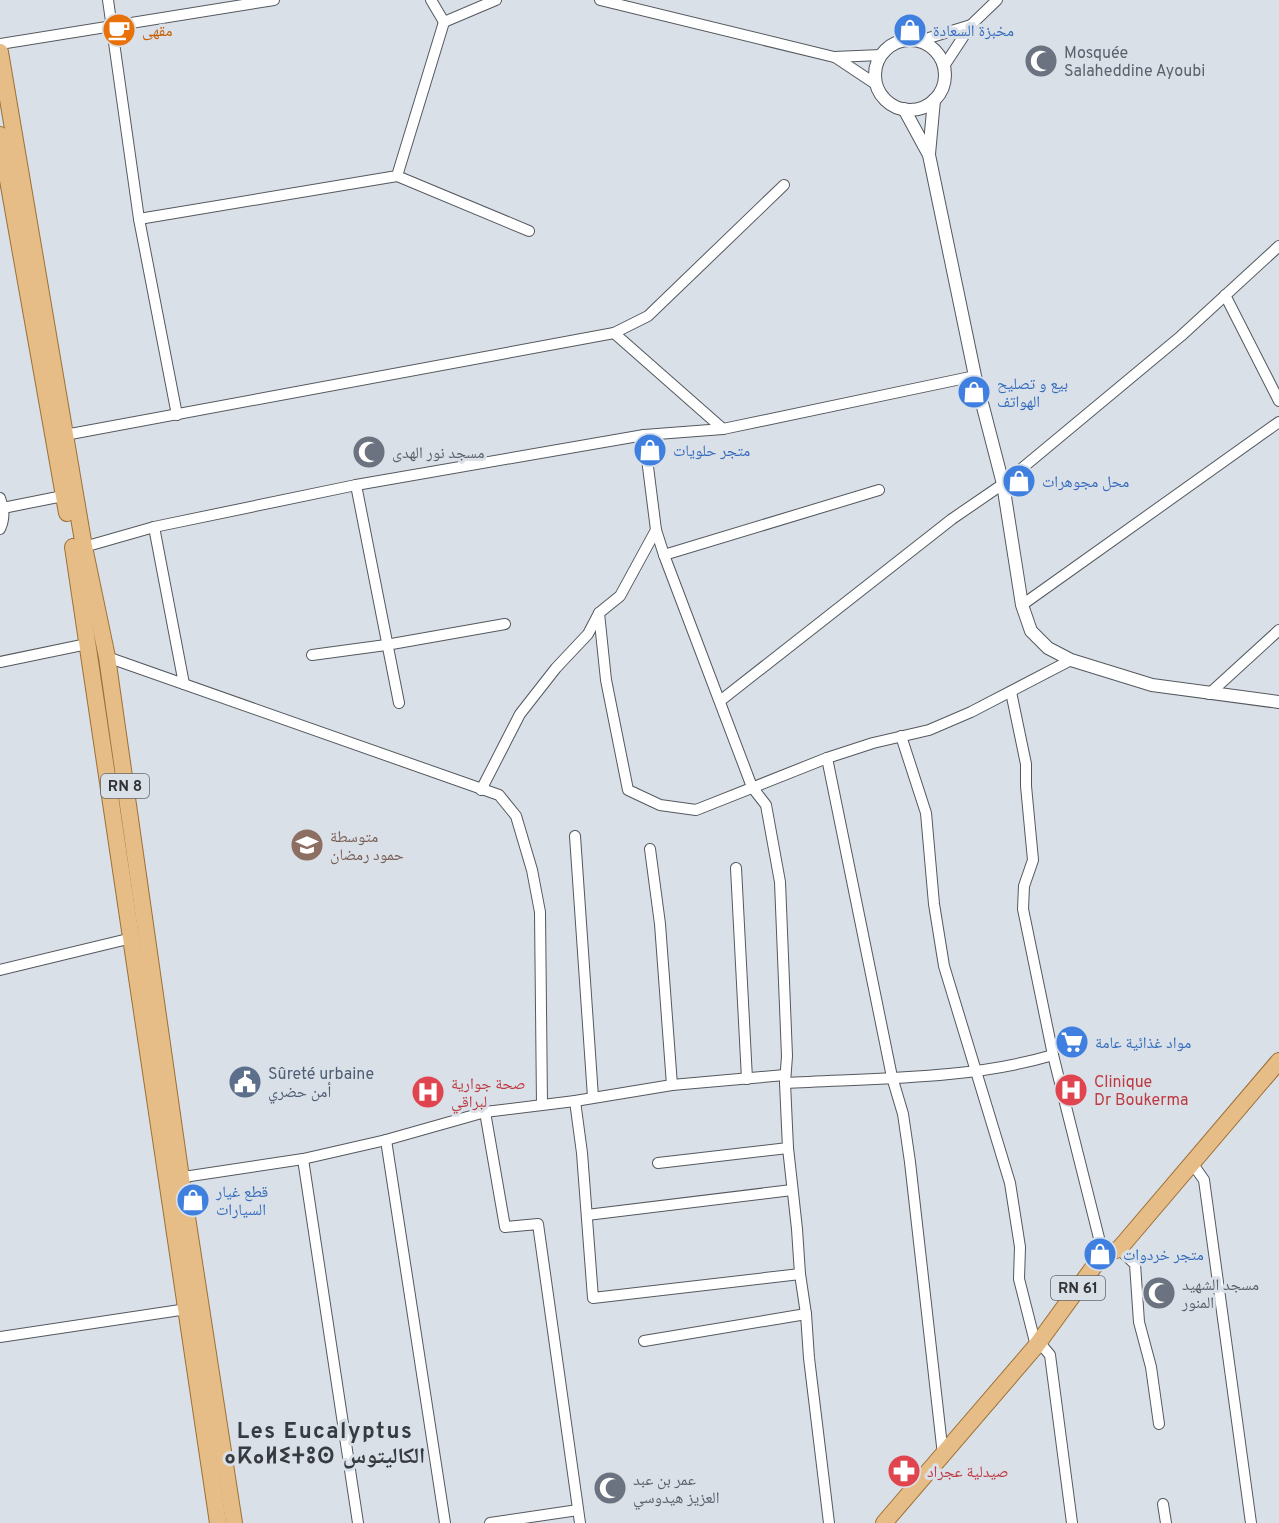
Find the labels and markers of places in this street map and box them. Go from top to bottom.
cafe icon: مقهى [101,12,137,48]
shop icon: مخبزة السعادة [892,12,928,48]
place label: مقهى [142,22,173,42]
place label: مخبزة السعادة [933,22,1014,42]
mosque icon: Mosquée Salaheddine Ayoubi [1023,43,1059,79]
place label: Mosquée Salaheddine Ayoubi [1064,44,1205,82]
shop icon: بيع و تصليح الهواتف [956,374,992,410]
place label: بيع و تصليح الهواتف [997,375,1068,413]
shop icon: متجر حلويات [632,432,668,468]
mosque icon: مسجد نور الهدى [351,434,387,470]
place label: متجر حلويات [673,442,750,462]
place label: مسجد نور الهدى [392,444,485,464]
shop icon: محل مجوهرات [1001,463,1037,499]
place label: محل مجوهرات [1042,473,1129,493]
school or university icon: متوسطة حمود رمضان [289,827,325,863]
place label: متوسطة حمود رمضان [330,828,404,866]
supermarket icon: مواد غذائية عامة [1054,1024,1090,1060]
place label: مواد غذائية عامة [1095,1034,1191,1054]
public building icon: Sûreté urbaine أمن حضري [227,1064,263,1100]
place label: Sûreté urbaine أمن حضري [268,1065,374,1104]
hospital icon: Clinique Dr Boukerma [1053,1072,1089,1108]
place label: Clinique Dr Boukerma [1094,1073,1189,1111]
hospital icon: صحة جوارية لبراقي [410,1074,446,1110]
place label: صحة جوارية لبراقي [451,1075,526,1114]
shop icon: قطع غيار السيارات [175,1182,211,1218]
place label: قطع غيار السيارات [215,1183,268,1221]
shop icon: متجر خردوات [1082,1236,1118,1272]
place label: متجر خردوات [1123,1246,1204,1266]
mosque icon: مسجد الشهيد المنور [1141,1275,1177,1311]
place label: مسجد الشهيد المنور [1181,1276,1259,1314]
pharmacy icon: صيدلية عجراد [886,1453,922,1489]
place label: صيدلية عجراد [927,1463,1009,1483]
mosque icon: عمر بن عبد العزيز هيدوسي [592,1470,628,1506]
place label: عمر بن عبد العزيز هيدوسي [633,1471,719,1510]

